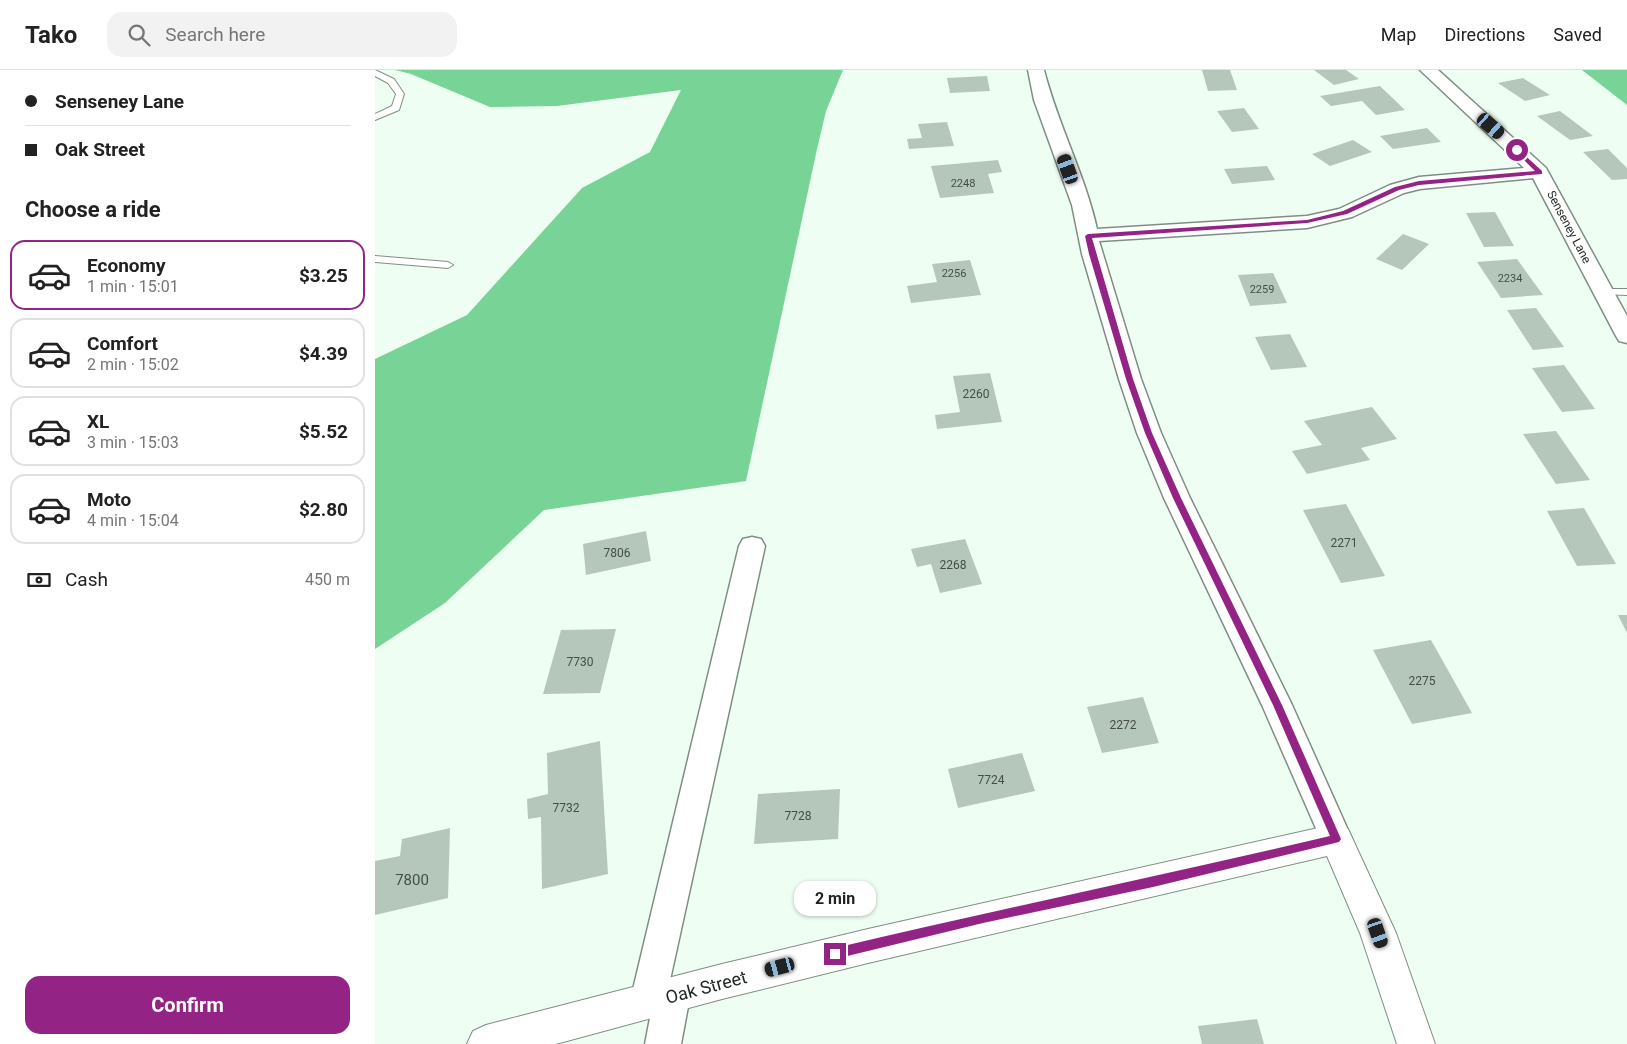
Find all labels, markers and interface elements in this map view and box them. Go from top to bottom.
search box [107,12,457,57]
text: Tako [25,21,77,49]
icon: search [125,21,153,49]
text: Search here [165,23,265,46]
text: Map [1381,24,1416,45]
text: Directions [1444,24,1525,45]
text: Saved [1553,24,1602,45]
text: Senseney Lane [55,90,184,113]
car [1474,110,1507,142]
text: Oak Street [55,138,145,161]
route start [1506,139,1528,161]
car [1055,152,1080,186]
house number: 2248 [951,177,975,190]
street label: Senseney Lane [1544,188,1594,266]
text: Choose a ride [25,197,161,222]
icon: car [27,253,72,298]
text: Economy [87,254,166,277]
text: $3.25 [299,264,348,287]
house number: 2256 [942,267,966,280]
house number: 2234 [1498,272,1522,285]
text: 1 min · 15:01 [87,277,179,296]
house number: 2259 [1250,283,1274,296]
icon: car [27,331,72,376]
text: Comfort [87,332,158,355]
text: $4.39 [299,342,348,365]
text: 2 min · 15:02 [87,355,179,374]
house number: 2260 [963,387,990,401]
icon: car [27,409,72,454]
text: XL [87,410,109,433]
text: $5.52 [299,420,348,443]
text: 3 min · 15:03 [87,433,179,452]
icon: car [27,487,72,532]
text: Moto [87,488,131,511]
text: $2.80 [299,498,348,521]
text: 4 min · 15:04 [87,511,179,530]
house number: 2271 [1331,536,1357,550]
house number: 7806 [604,546,631,560]
house number: 2268 [940,558,967,572]
icon: cash [25,566,53,594]
text: Cash [65,568,108,591]
text: 450 m [305,570,350,589]
house number: 7730 [567,655,594,669]
house number: 2275 [1409,674,1436,688]
house number: 2272 [1110,718,1137,732]
house number: 7724 [978,773,1005,787]
house number: 7732 [553,801,580,815]
house number: 7728 [785,809,812,823]
house number: 7800 [395,871,429,889]
callout: 2 min [794,882,876,916]
text: 2 min [815,889,855,908]
car [1366,916,1389,950]
route end [824,943,846,965]
car [763,956,796,978]
street label: Oak Street [663,966,749,1008]
button: Confirm [25,976,350,1034]

